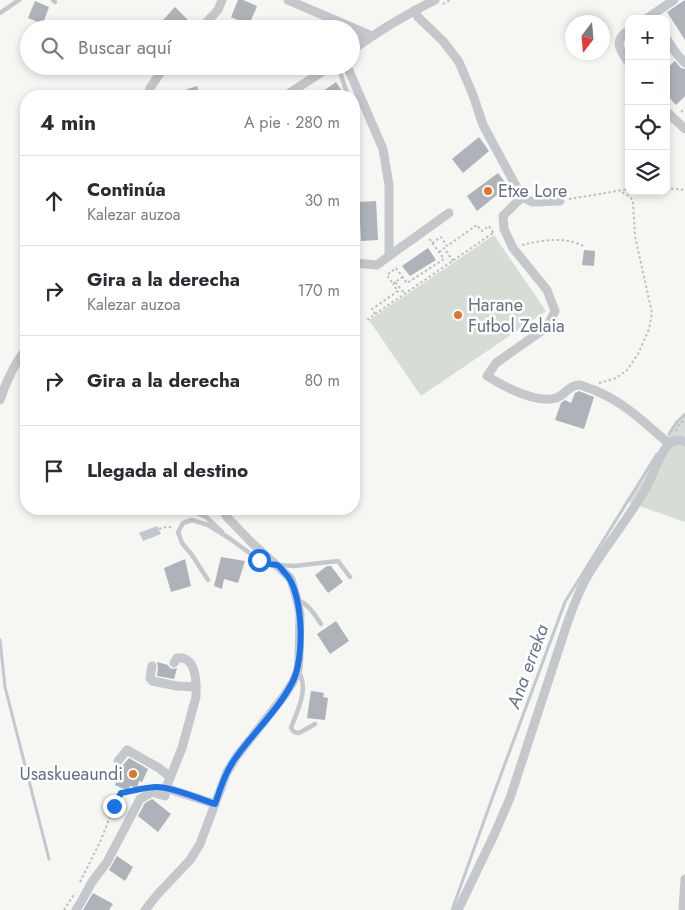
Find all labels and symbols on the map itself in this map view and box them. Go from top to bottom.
north arrow [565,15,610,60]
place label: Etxe Lore [498,178,567,204]
marker: Etxe Lore [482,185,494,197]
place label: Harane Futbol Zelaia [468,292,565,339]
marker: Harane Futbol Zelaia [452,309,464,321]
route start [248,549,271,572]
water label: Ana erreka [499,620,555,713]
place label: Usaskueaundi [20,761,123,787]
marker: Usaskueaundi [127,768,139,780]
route end [103,795,126,818]

